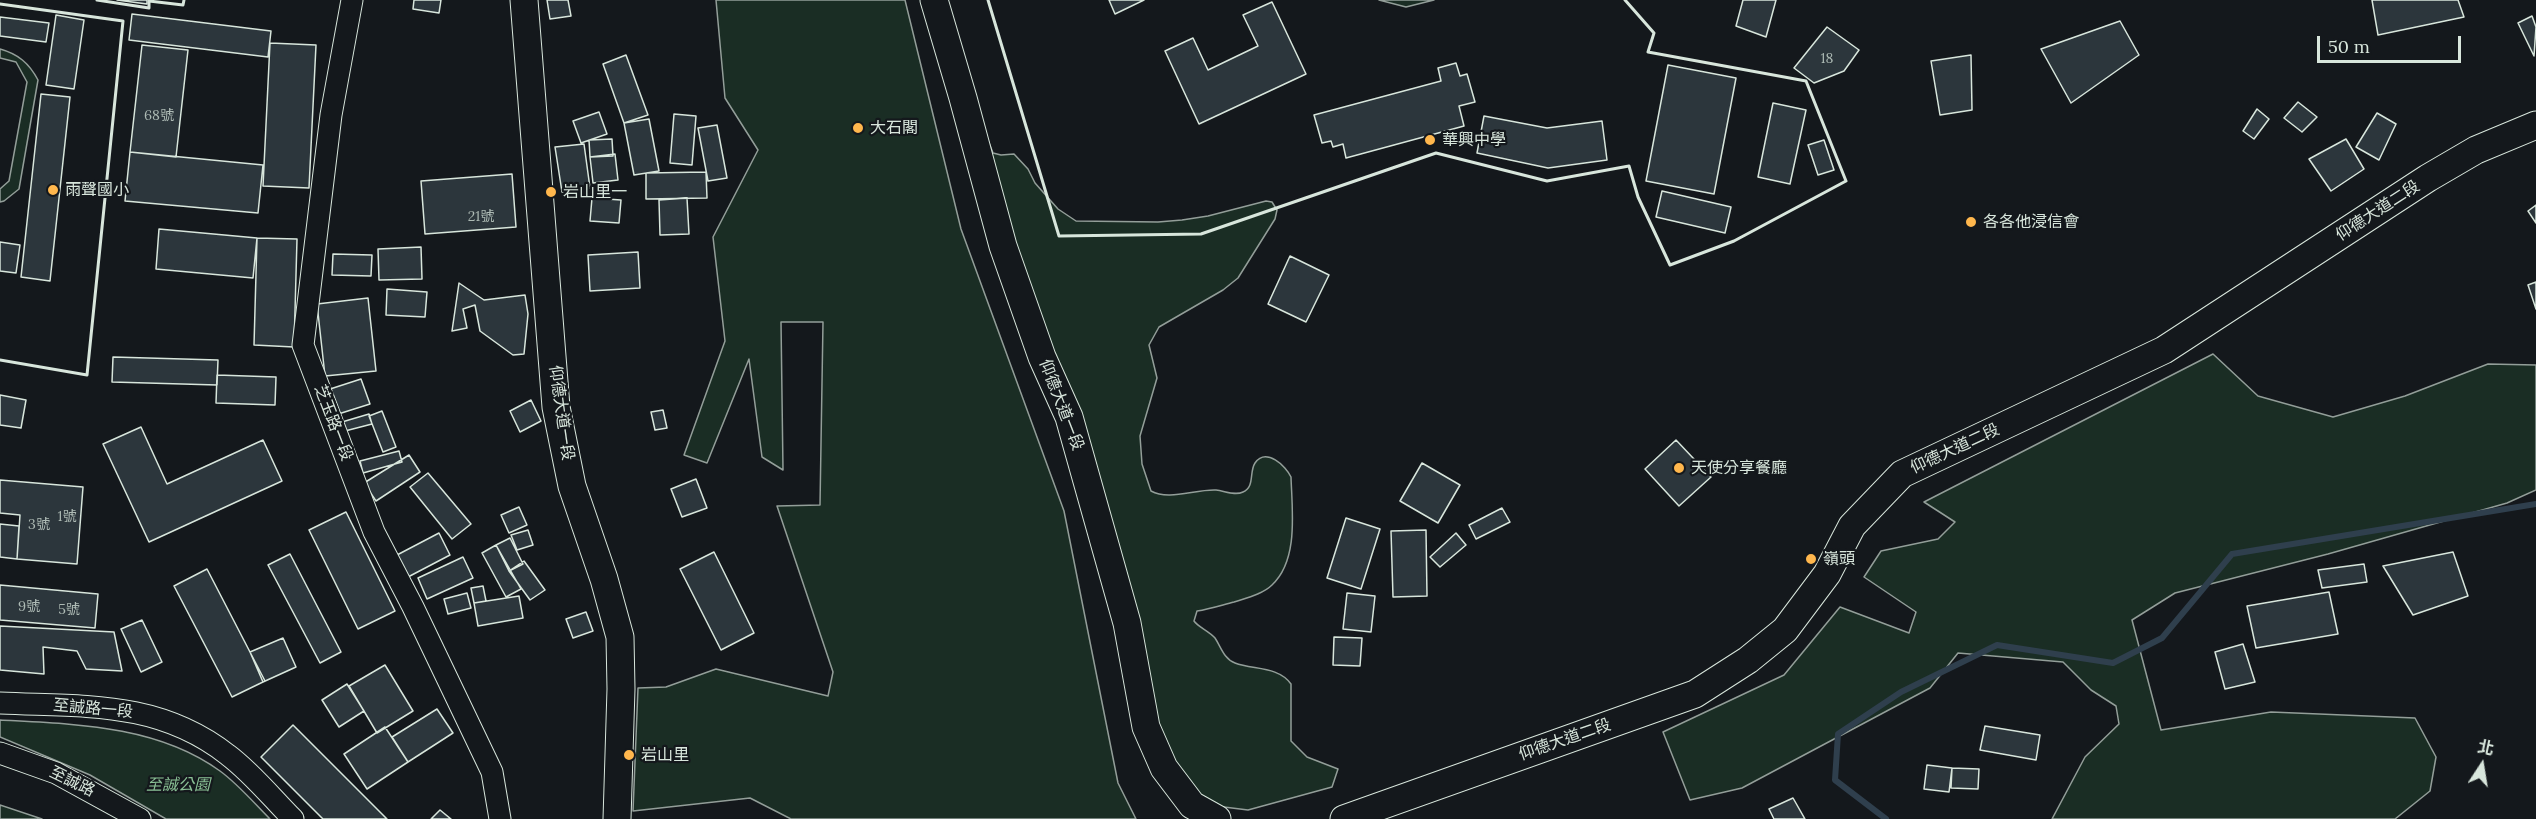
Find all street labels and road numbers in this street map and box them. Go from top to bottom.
street label: 仰德大道二段 [2333,177,2423,245]
street label: 仰德大道一段 [1035,357,1087,453]
street label: 仰德大道一段 [545,364,577,462]
street label: 芝玉路一段 [310,382,356,464]
street label: 仰德大道二段 [1907,420,2003,478]
street label: 至誠路一段 [52,696,134,722]
street label: 仰德大道二段 [1516,715,1614,765]
street label: 至誠路 [46,763,98,801]

